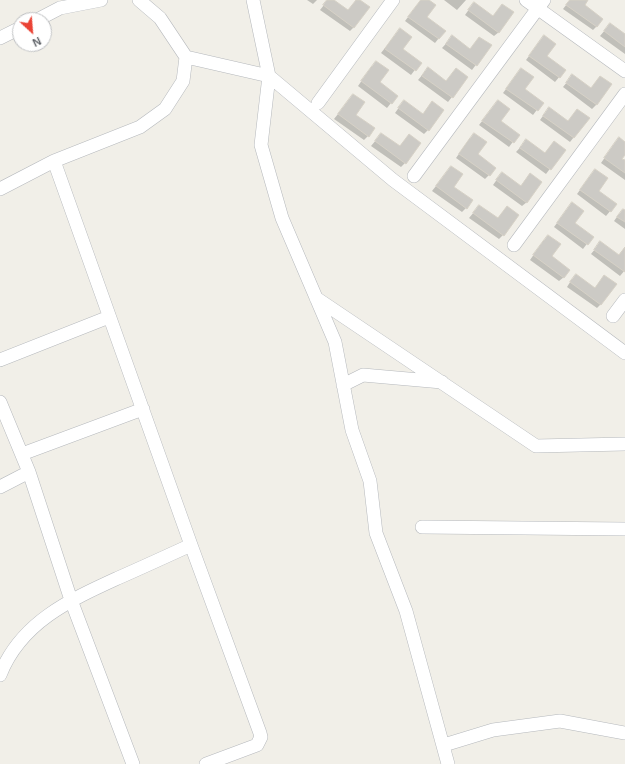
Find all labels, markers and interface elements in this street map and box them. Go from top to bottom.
north arrow [12,12,52,52]
text: N [31,35,43,49]

